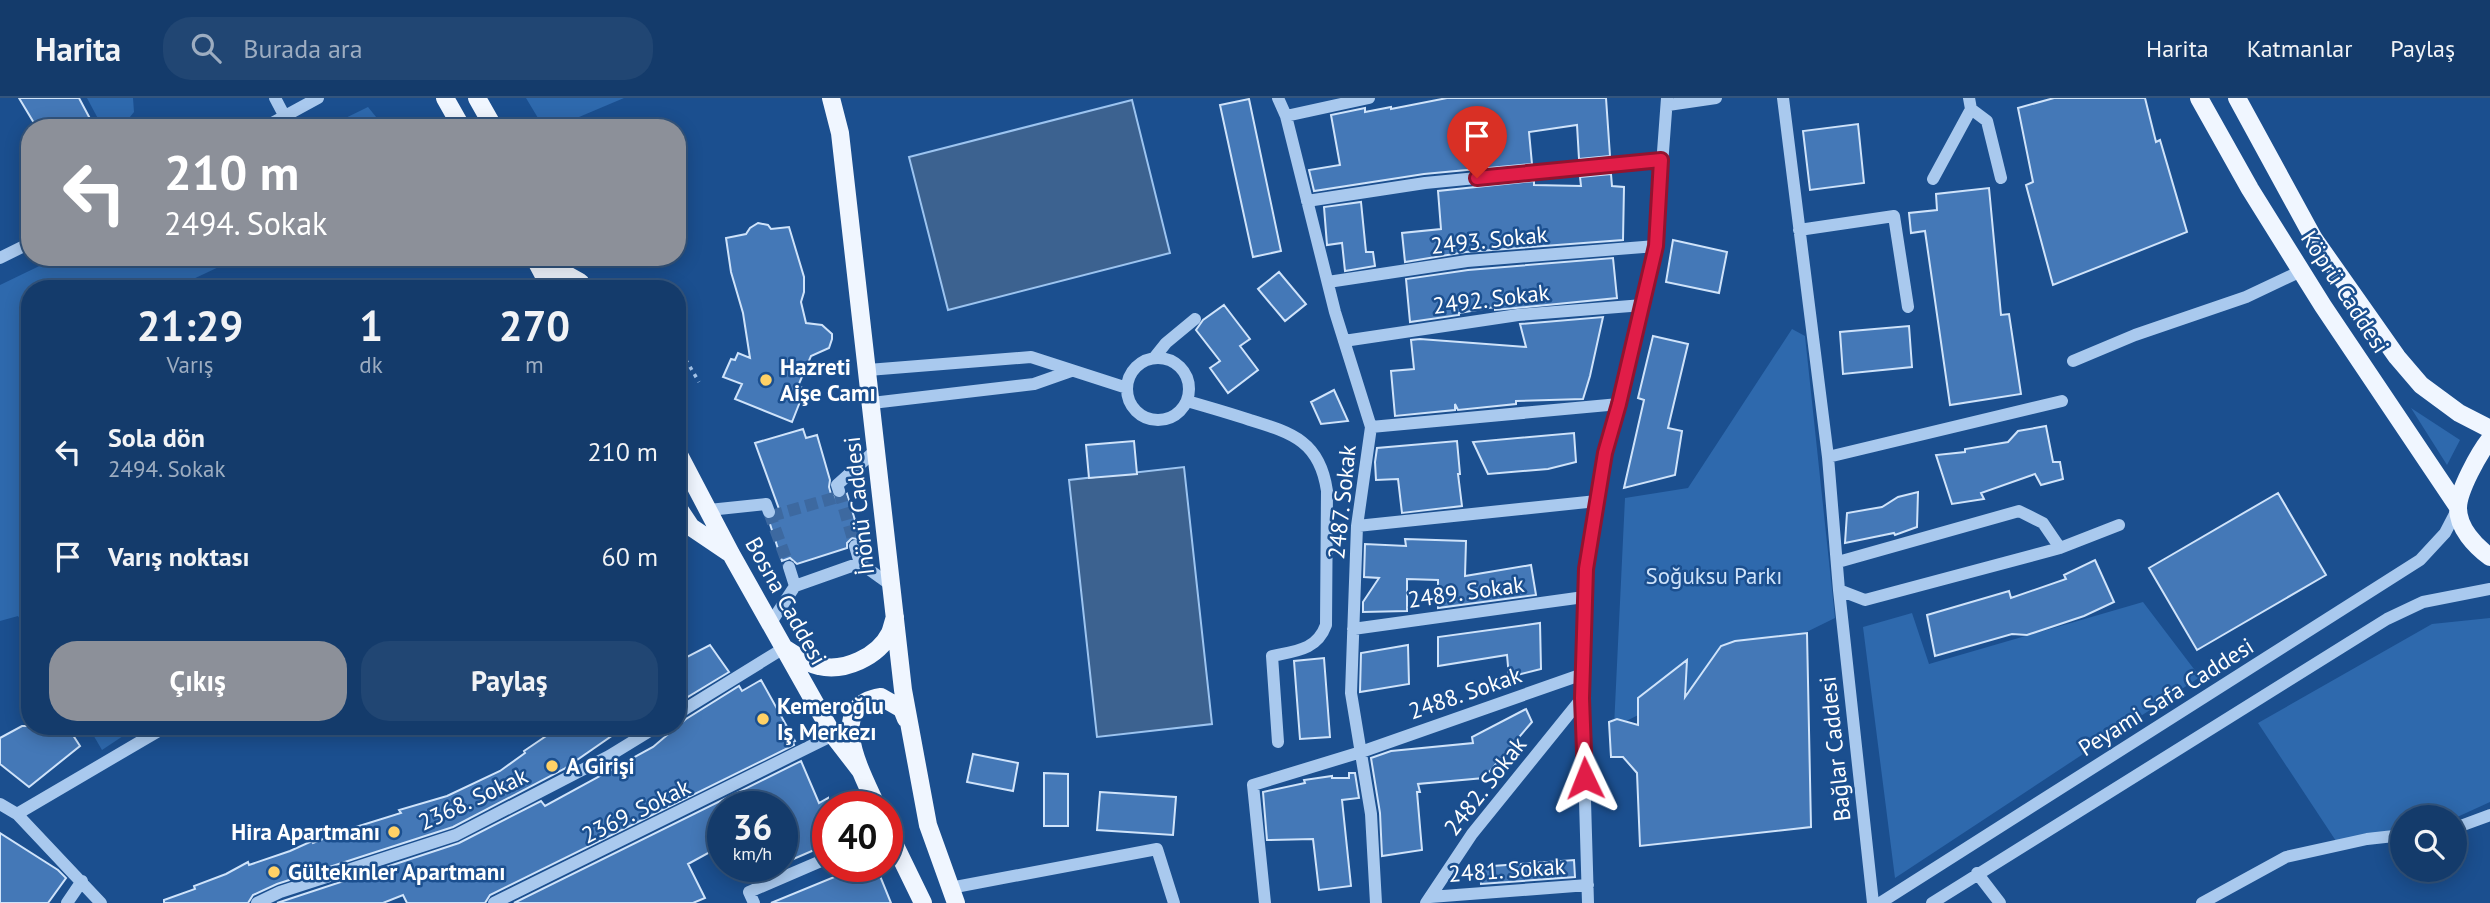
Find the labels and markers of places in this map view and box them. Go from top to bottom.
pin [1447,106,1507,178]
place label: Hazreti Aişe Camı [780,352,876,407]
marker: Hazreti Aişe Camı [758,372,774,388]
place label: Kemeroğlu Iş Merkezı [777,691,884,746]
marker: Kemeroğlu Iş Merkezı [755,711,771,727]
place label: A Girişi [566,751,635,780]
marker: A Girişi [544,758,560,774]
place label: Hira Apartmanı [231,817,380,846]
marker: Hira Apartmanı [386,824,402,840]
place label: Gültekınler Apartmanı [288,857,505,886]
marker: Gültekınler Apartmanı [266,864,282,880]

